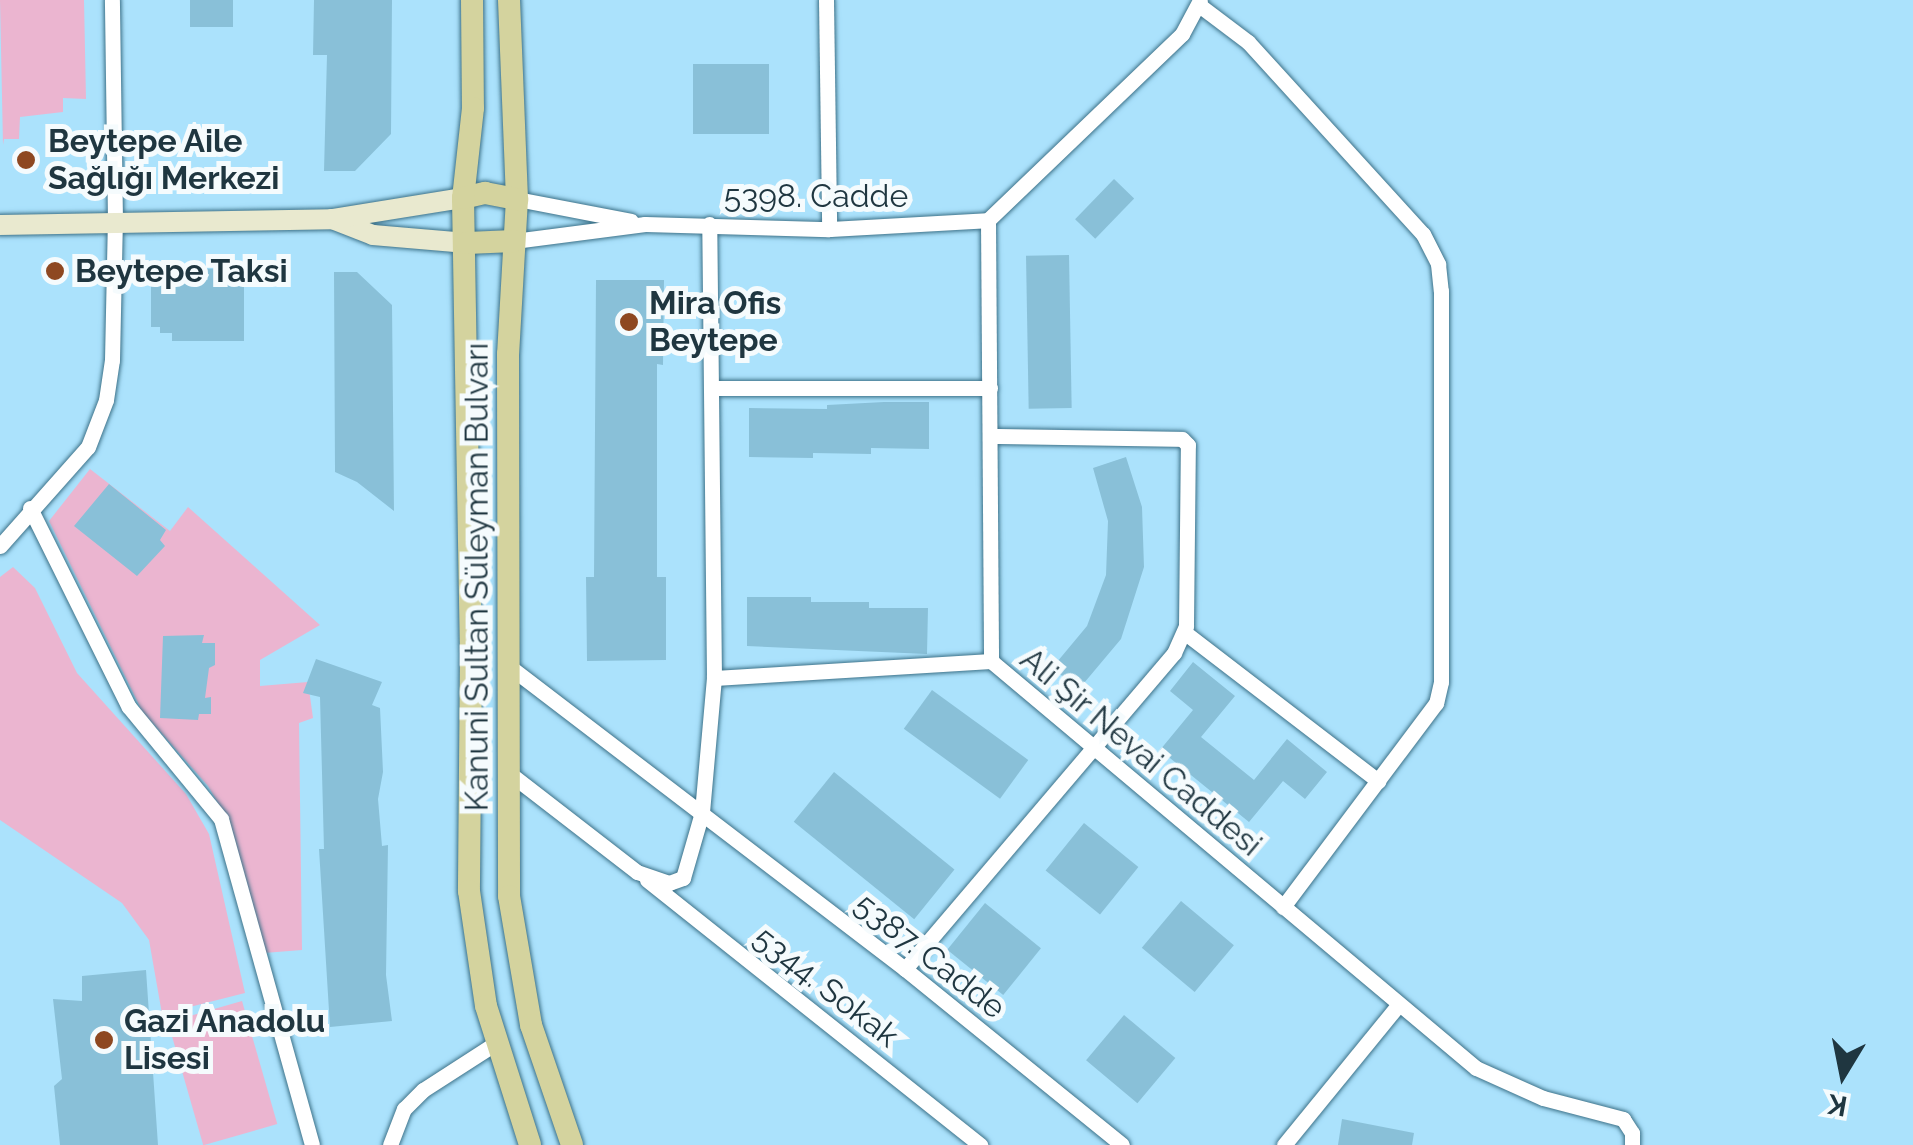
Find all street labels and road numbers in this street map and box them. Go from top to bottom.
street label: 5398. Cadde [724,177,908,215]
street label: Kanuni Sultan Süleyman Bulvarı [458,343,496,811]
street label: Ali Şir Nevai Caddesi [1012,640,1270,864]
street label: 5387. Cadde [847,885,1013,1027]
street label: 5344. Sokak [746,918,906,1056]

